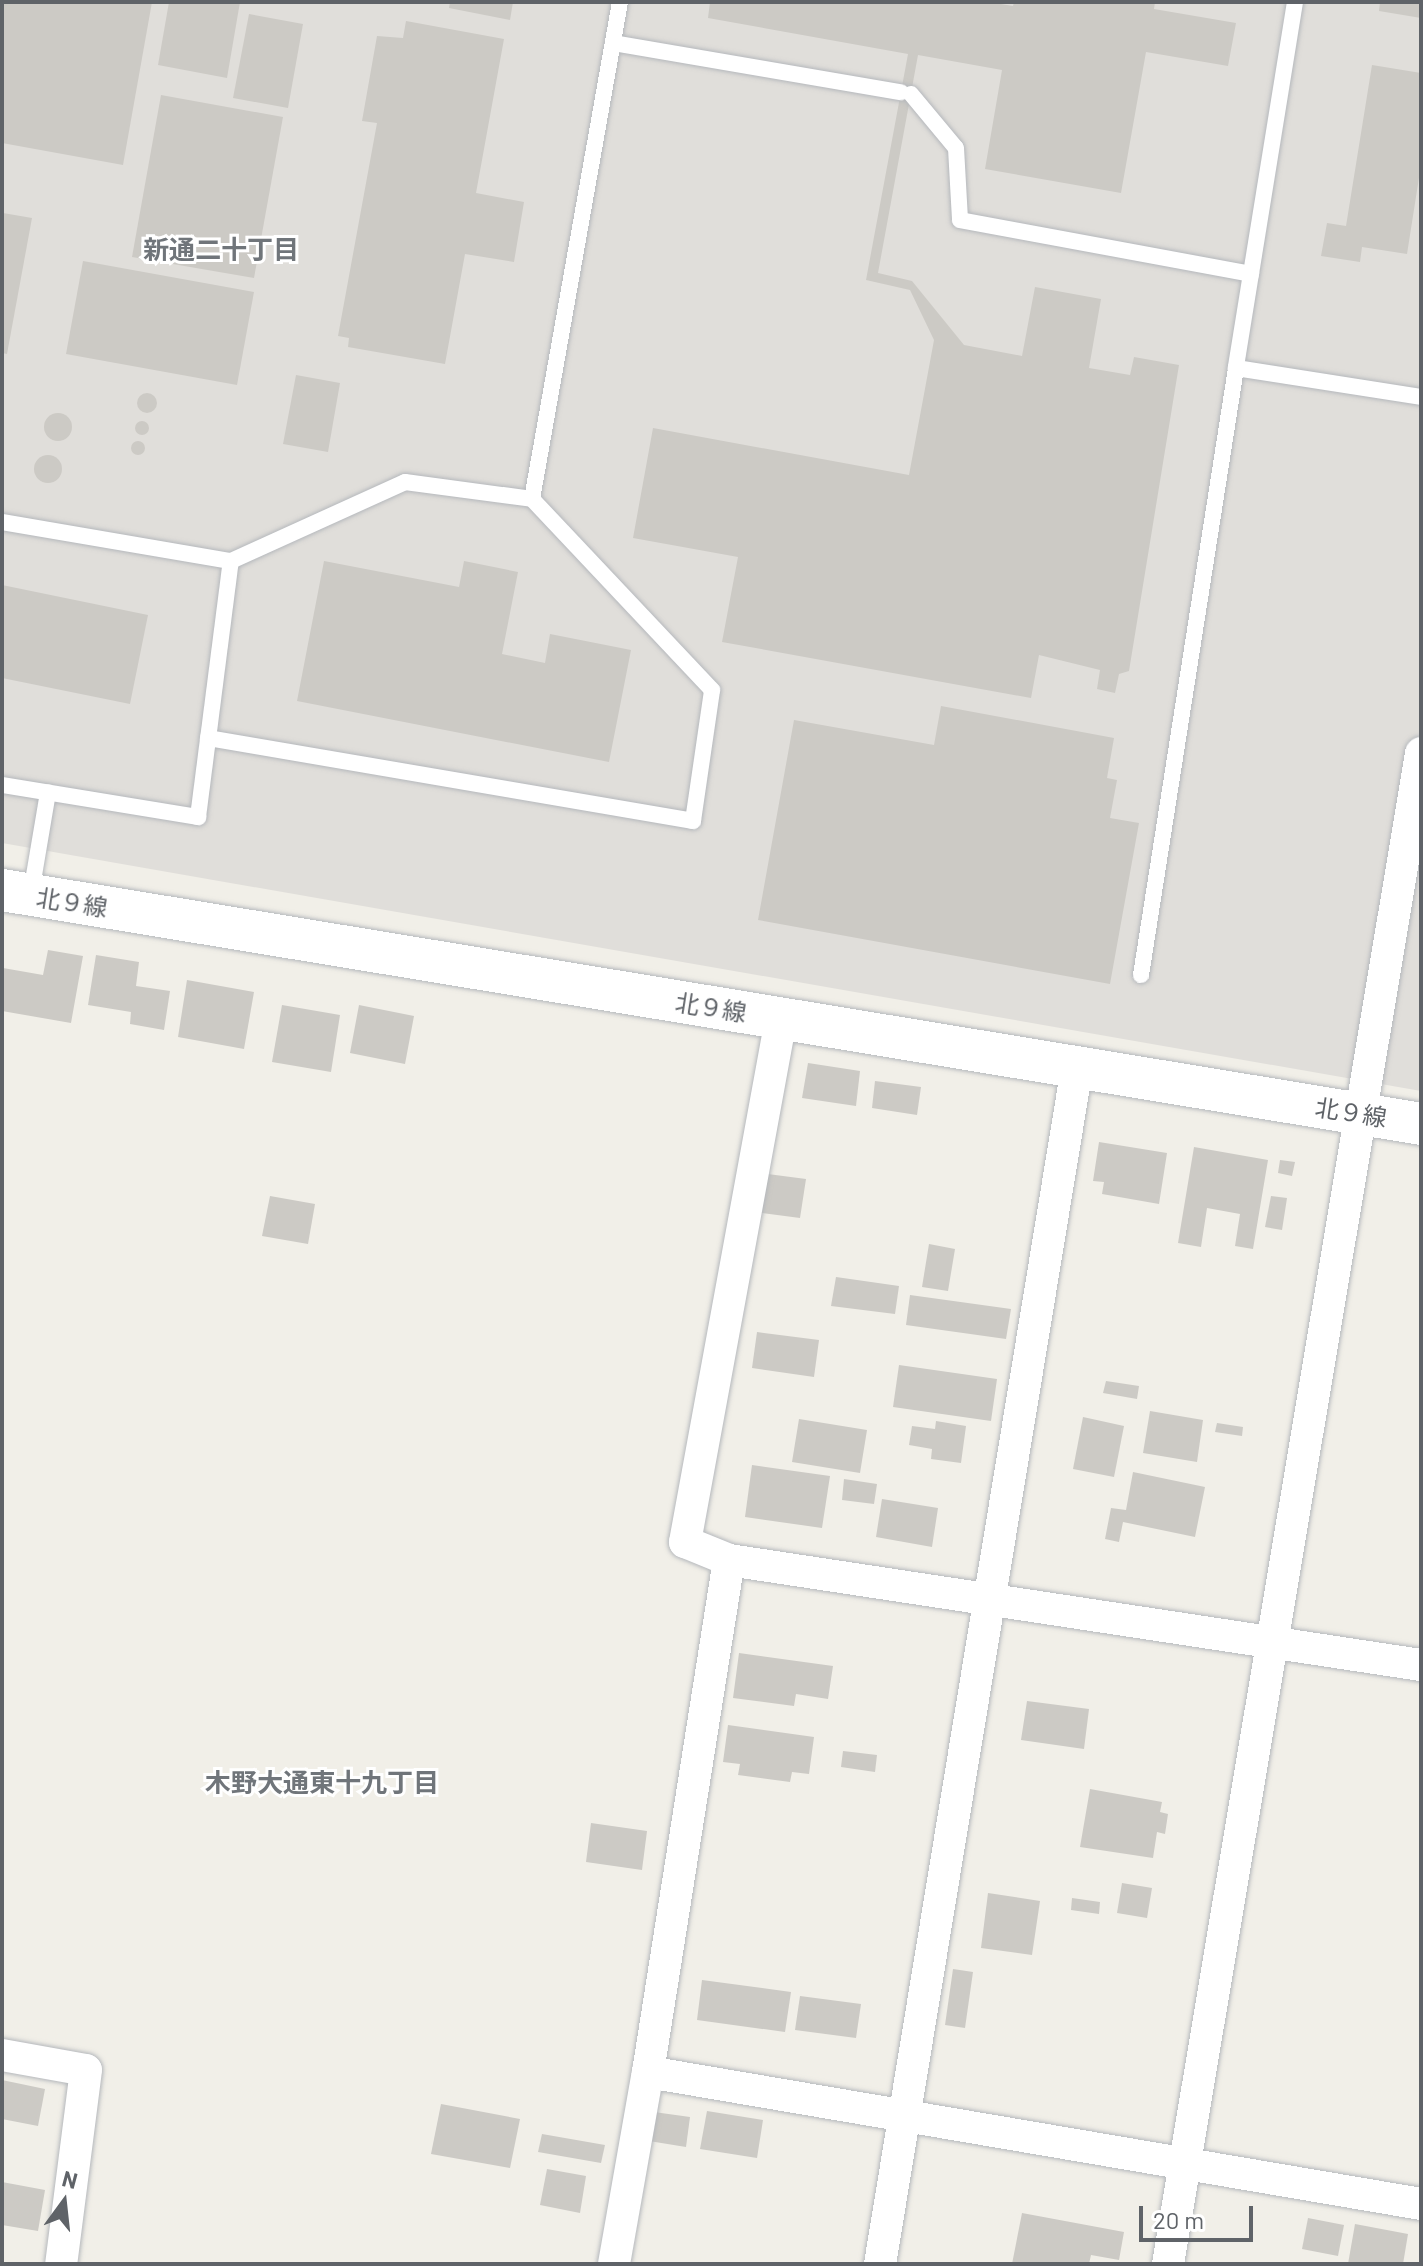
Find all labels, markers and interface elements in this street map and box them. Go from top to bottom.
district label: 新通二十丁目 [143,233,299,265]
street label: 北９線 [34,882,110,922]
street label: 北９線 [673,987,749,1027]
street label: 北９線 [1313,1092,1389,1132]
district label: 木野大通東十九丁目 [205,1766,439,1798]
north arrow [24,2162,104,2242]
text: N [60,2164,81,2193]
scale bar [1143,2190,1257,2240]
text: 20 m [1153,2205,1204,2234]

